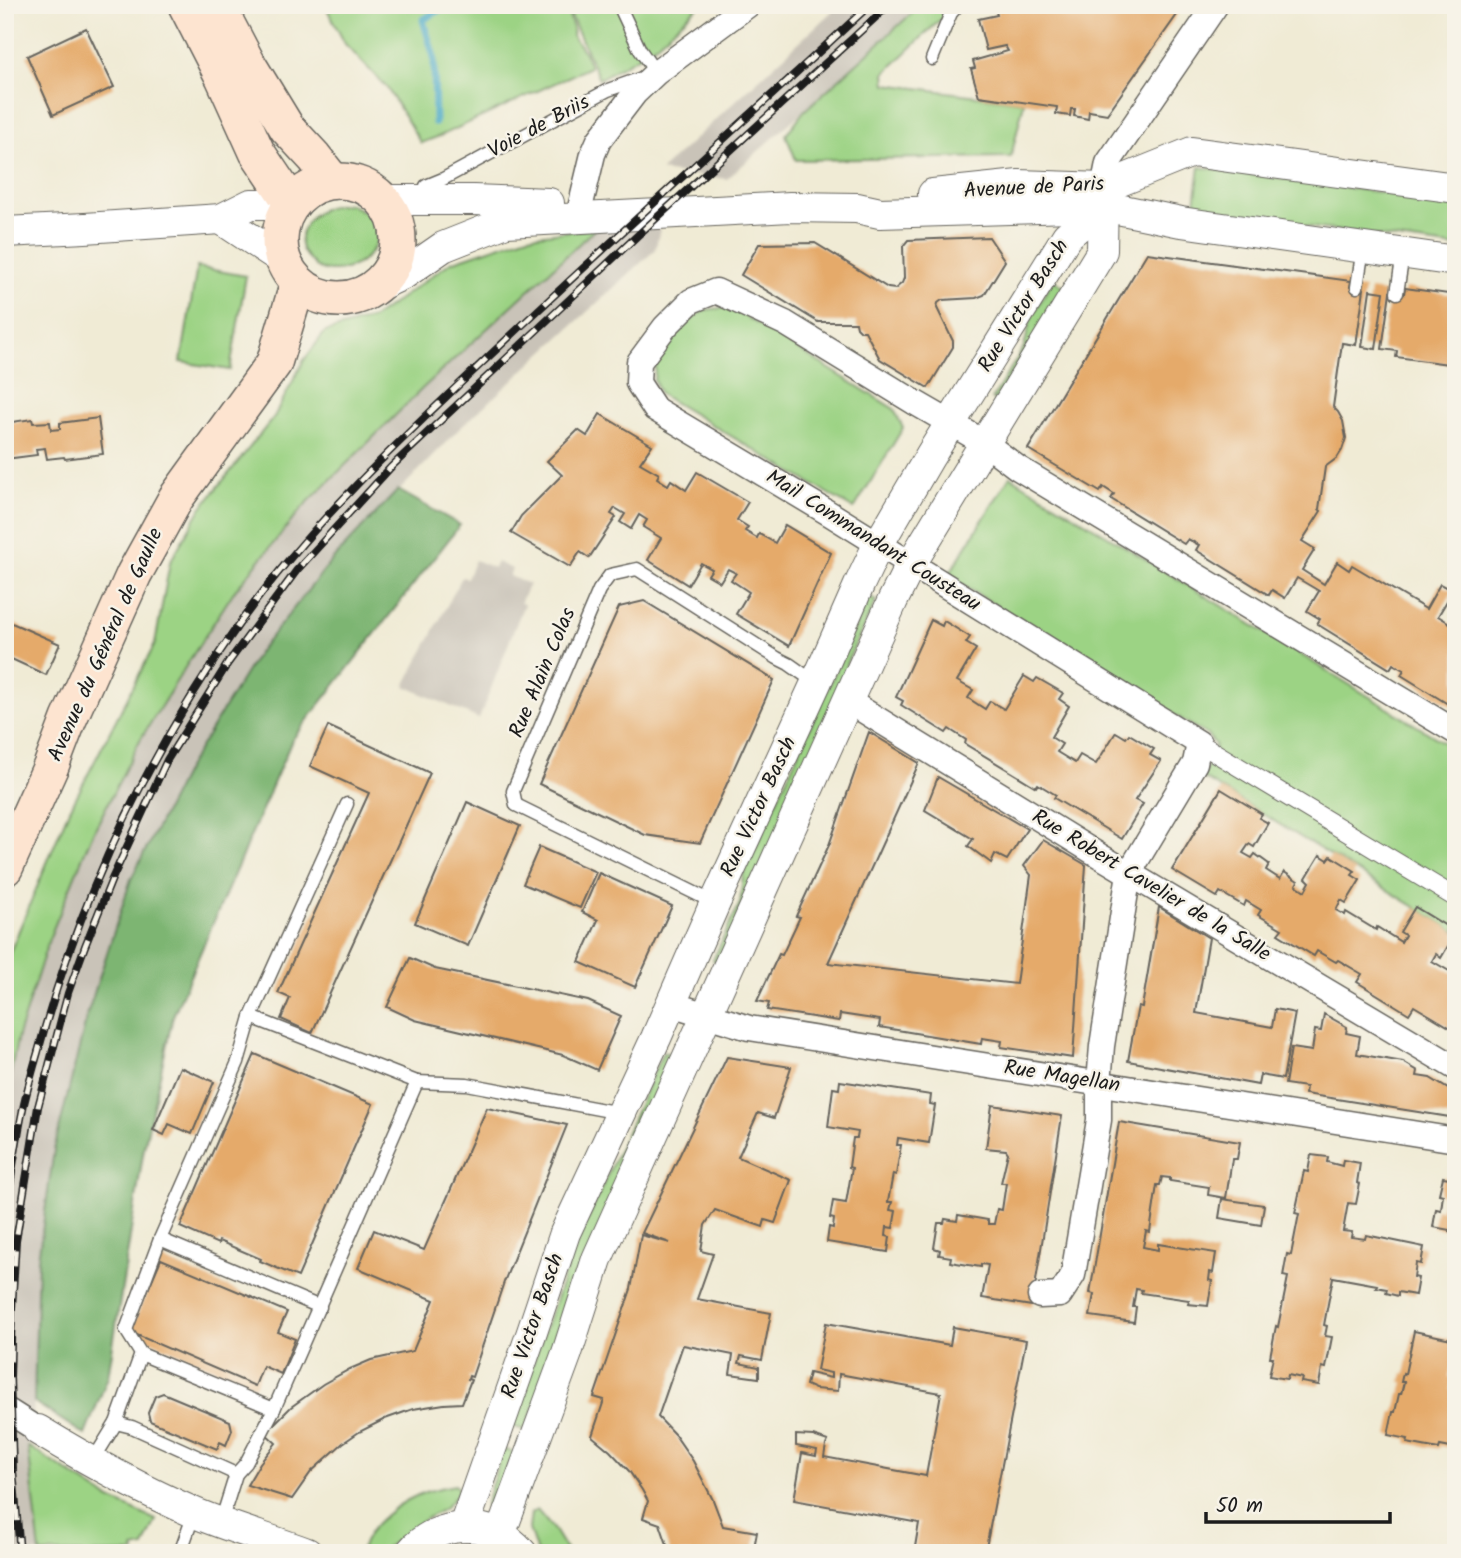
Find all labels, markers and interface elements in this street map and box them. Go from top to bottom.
street label: Voie de Briis [482,86,596,168]
street label: Avenue de Paris [963,168,1105,208]
street label: Rue Victor Basch [970,233,1078,379]
street label: Mail Commandant Cousteau [759,461,987,621]
street label: Avenue du Général de Gaulle [39,522,173,767]
street label: Rue Alain Colas [501,603,585,743]
street label: Rue Victor Basch [712,731,806,883]
street label: Rue Robert Cavelier de la Salle [1025,801,1277,971]
street label: Rue Magellan [1001,1052,1123,1102]
street label: Rue Victor Basch [493,1249,573,1403]
scale bar [1206,1481,1389,1525]
text: 50 m [1216,1490,1263,1523]

